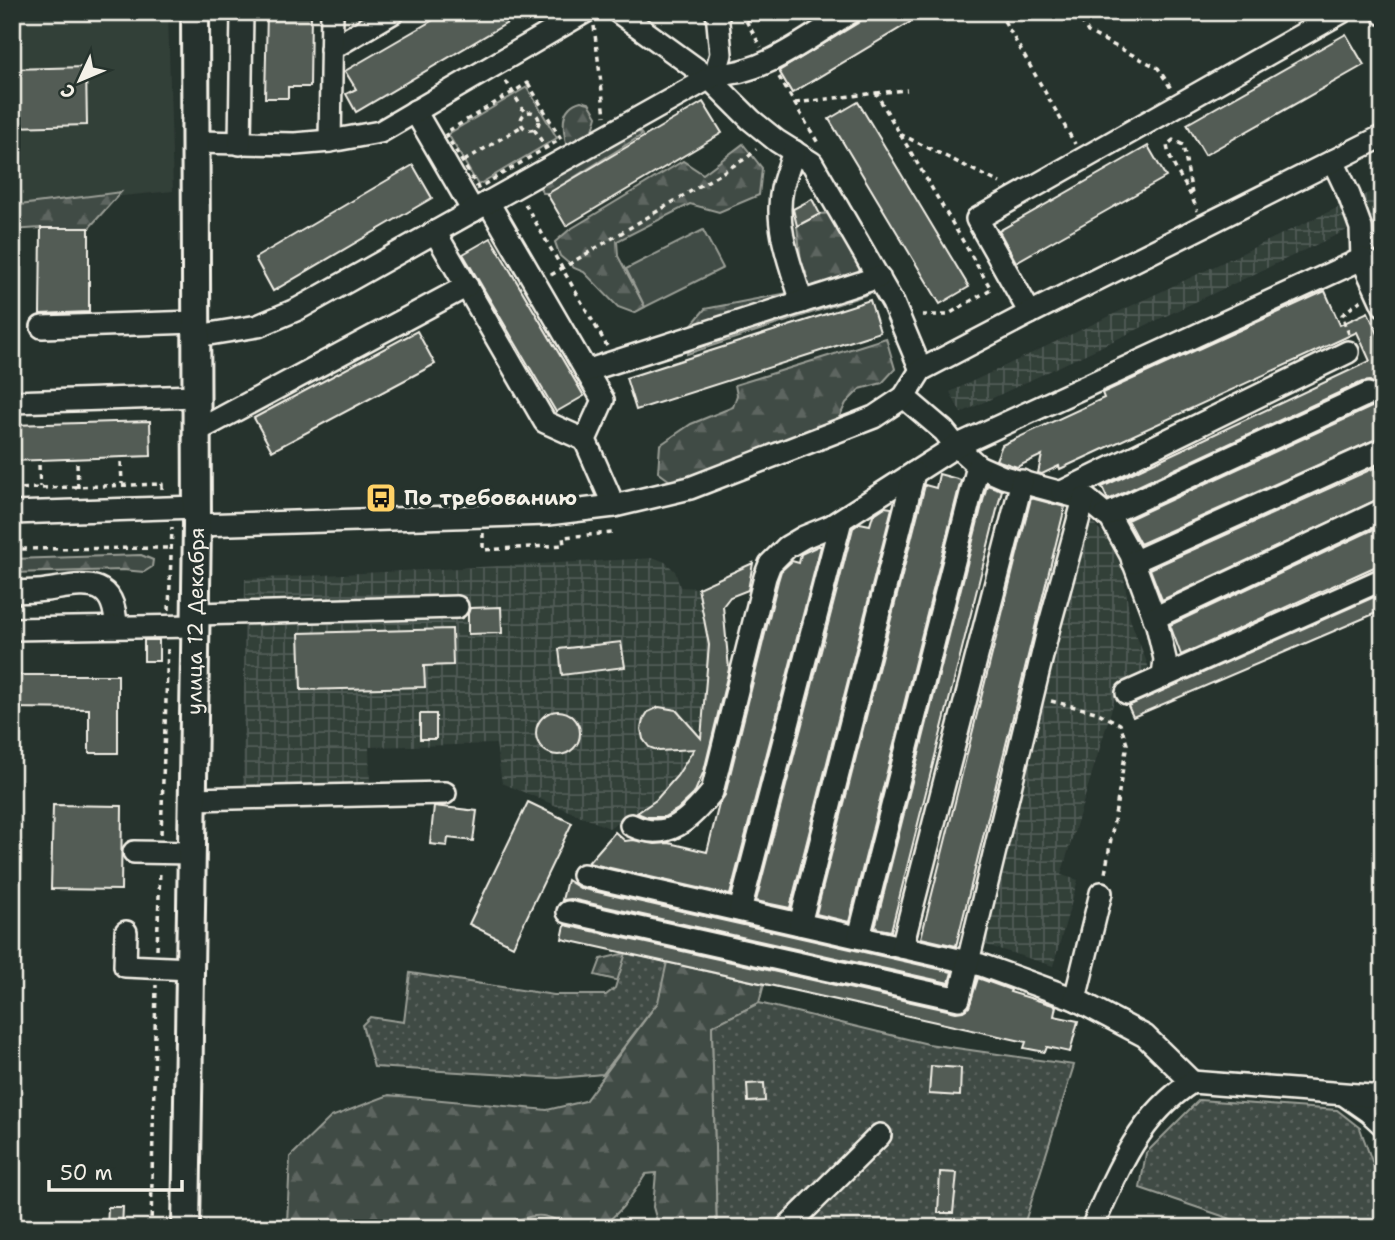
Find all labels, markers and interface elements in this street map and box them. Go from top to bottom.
north arrow [46,46,116,116]
text: С [55,79,81,104]
bus stop icon: По требованию [364,481,398,515]
place label: По требованию [404,484,577,512]
street label: улица 12 Декабря [180,527,211,715]
scale bar [49,1149,182,1193]
text: 50 m [60,1159,113,1187]

